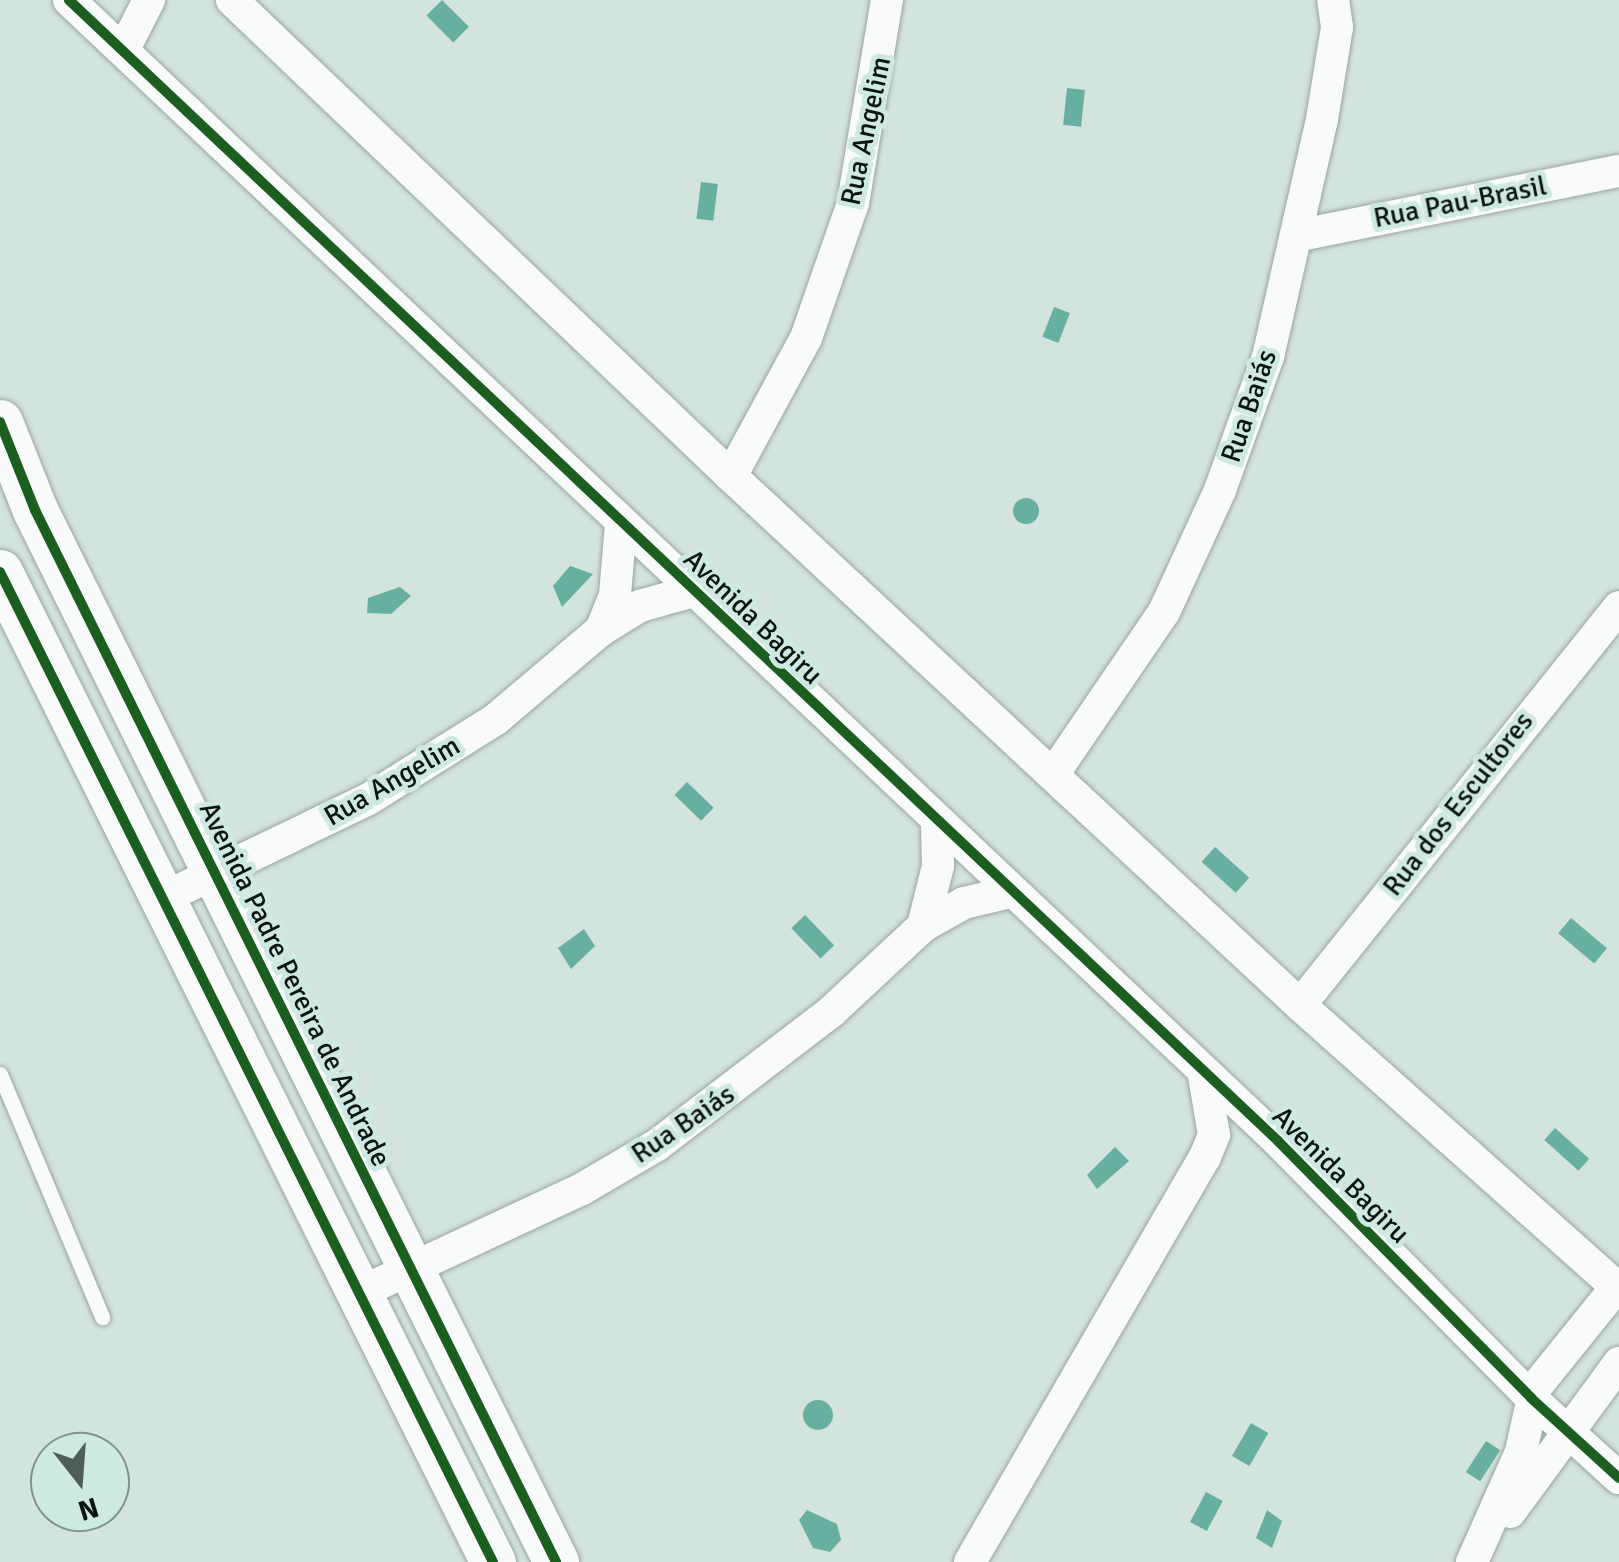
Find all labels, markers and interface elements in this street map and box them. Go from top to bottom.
street label: Rua Angelim [834,54,898,208]
street label: Rua Pau-Brasil [1371,169,1549,235]
street label: Rua Baiás [1214,345,1284,467]
street label: Avenida Bagiru [677,542,829,692]
street label: Rua dos Escultores [1376,705,1540,903]
street label: Rua Angelim [318,729,466,833]
street label: Avenida Padre Pereira de Andrade [192,796,398,1172]
street label: Rua Baiás [625,1077,741,1171]
street label: Avenida Bagiru [1265,1099,1417,1251]
north arrow [30,1432,130,1532]
text: N [74,1490,102,1528]

